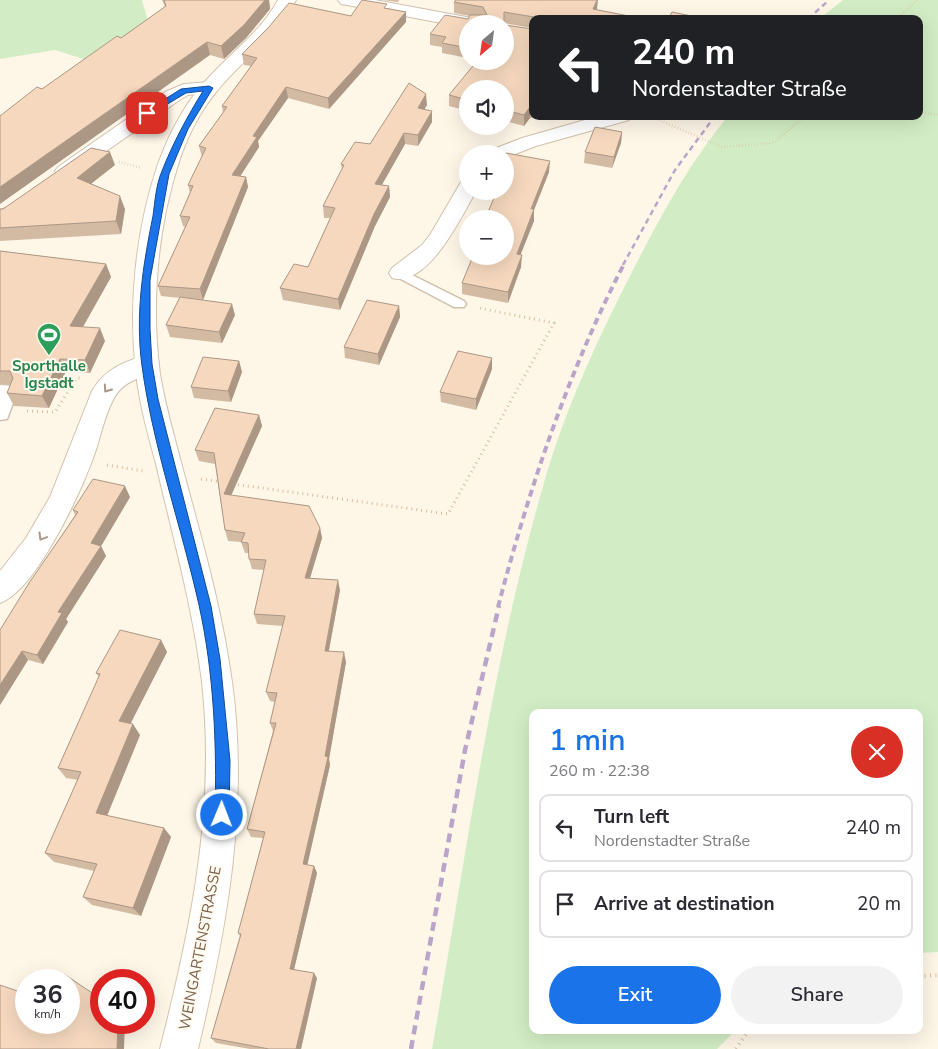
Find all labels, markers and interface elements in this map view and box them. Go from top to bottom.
north arrow [459,15,514,70]
map controls [459,15,514,265]
text: 240 m [632,29,735,76]
icon: left [549,35,614,100]
text: Nordenstadter Straße [632,74,847,104]
button: sound [459,80,514,135]
pin [126,92,168,134]
icon: arrive [133,99,161,127]
button: + [459,145,514,200]
button: − [459,210,514,265]
sports icon: Sporthalle Igstadt [36,322,62,356]
place label: Sporthalle Igstadt [12,356,86,393]
one-way arrow [104,383,113,393]
one-way arrow [38,532,48,541]
text: 1 min [549,720,625,761]
button: close [851,726,903,778]
text: 260 m · 22:38 [549,760,650,782]
position arrow [195,788,247,840]
text: Turn left [594,804,669,830]
icon: left [551,814,579,842]
text: 240 m [846,815,901,841]
text: Nordenstadter Straße [594,830,750,852]
street label: WEINGARTENSTRASSE [174,864,226,1032]
icon: arrive [551,890,579,918]
text: Arrive at destination [594,891,775,917]
text: 20 m [857,891,901,917]
button: Exit [549,966,721,1024]
button: Share [731,966,903,1024]
speed limit sign: 40 [90,969,155,1034]
text: 36 [32,978,63,1012]
text: km/h [34,1006,61,1022]

